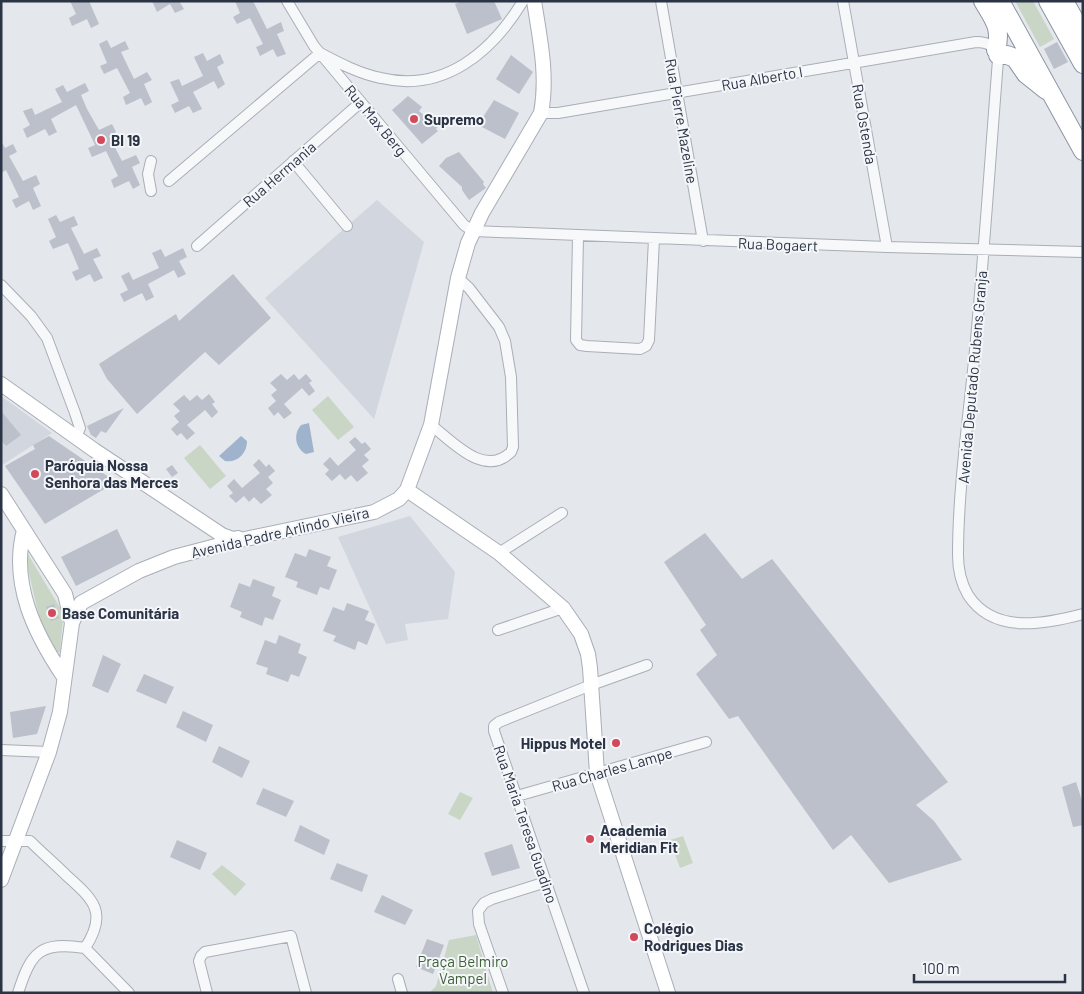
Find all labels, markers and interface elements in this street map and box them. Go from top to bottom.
street label: Rua Pierre Mazeline [662,57,702,185]
street label: Rua Alberto I [720,62,804,94]
street label: Rua Max Berg [341,81,411,159]
street label: Rua Ostenda [849,82,881,166]
place label: Supremo [424,110,484,128]
marker: Supremo [408,113,420,125]
place label: Bl 19 [111,131,140,149]
marker: Bl 19 [95,134,107,146]
street label: Rua Hermania [239,137,319,211]
street label: Rua Bogaert [738,234,818,254]
street label: Avenida Deputado Rubens Granja [954,270,990,484]
place label: Paróquia Nossa Senhora das Merces [45,456,179,491]
marker: Paróquia Nossa Senhora das Merces [29,468,41,480]
street label: Avenida Padre Arlindo Vieira [189,503,371,561]
place label: Base Comunitária [62,604,179,622]
marker: Base Comunitária [46,607,58,619]
place label: Hippus Motel [521,734,606,752]
marker: Hippus Motel [610,737,622,749]
street label: Rua Maria Teresa Guadino [490,743,562,905]
street label: Rua Charles Lampe [550,743,674,795]
place label: Academia Meridian Fit [600,821,678,856]
marker: Academia Meridian Fit [584,833,596,845]
place label: Colégio Rodrigues Dias [644,919,744,954]
marker: Colégio Rodrigues Dias [628,931,640,943]
park label: Praça Belmiro Vampel [417,952,509,987]
scale bar [914,952,1065,984]
text: 100 m [922,959,960,977]

